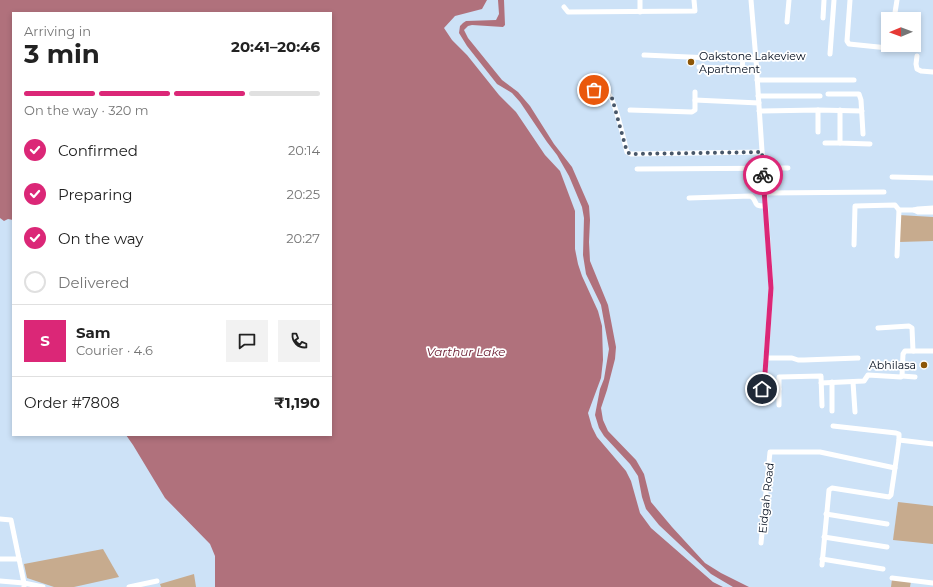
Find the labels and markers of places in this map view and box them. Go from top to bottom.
place label: Oakstone Lakeview Apartment [699,49,806,76]
marker: Oakstone Lakeview Apartment [686,57,696,67]
pin [577,73,611,107]
place label: Abhilasa [869,358,916,372]
marker: Abhilasa [919,360,929,370]
pin [745,372,779,406]

